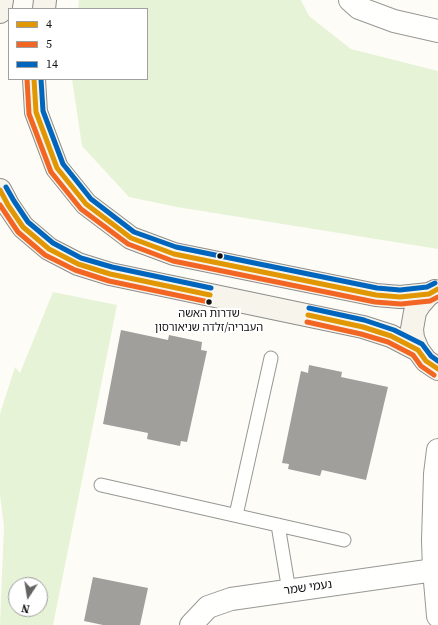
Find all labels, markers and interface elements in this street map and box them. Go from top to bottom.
legend [8,8,148,80]
text: 4 [46,16,52,32]
text: 5 [46,36,52,52]
text: 14 [46,56,58,72]
unlabelled marker [215,251,225,261]
marker: שדרות האשה העבריה/זלדה שניאורסון [204,297,214,307]
place label: שדרות האשה העבריה/זלדה שניאורסון [155,307,263,333]
north arrow [8,577,48,617]
street label: נעמי שמר [283,577,333,599]
text: N [20,600,31,616]

